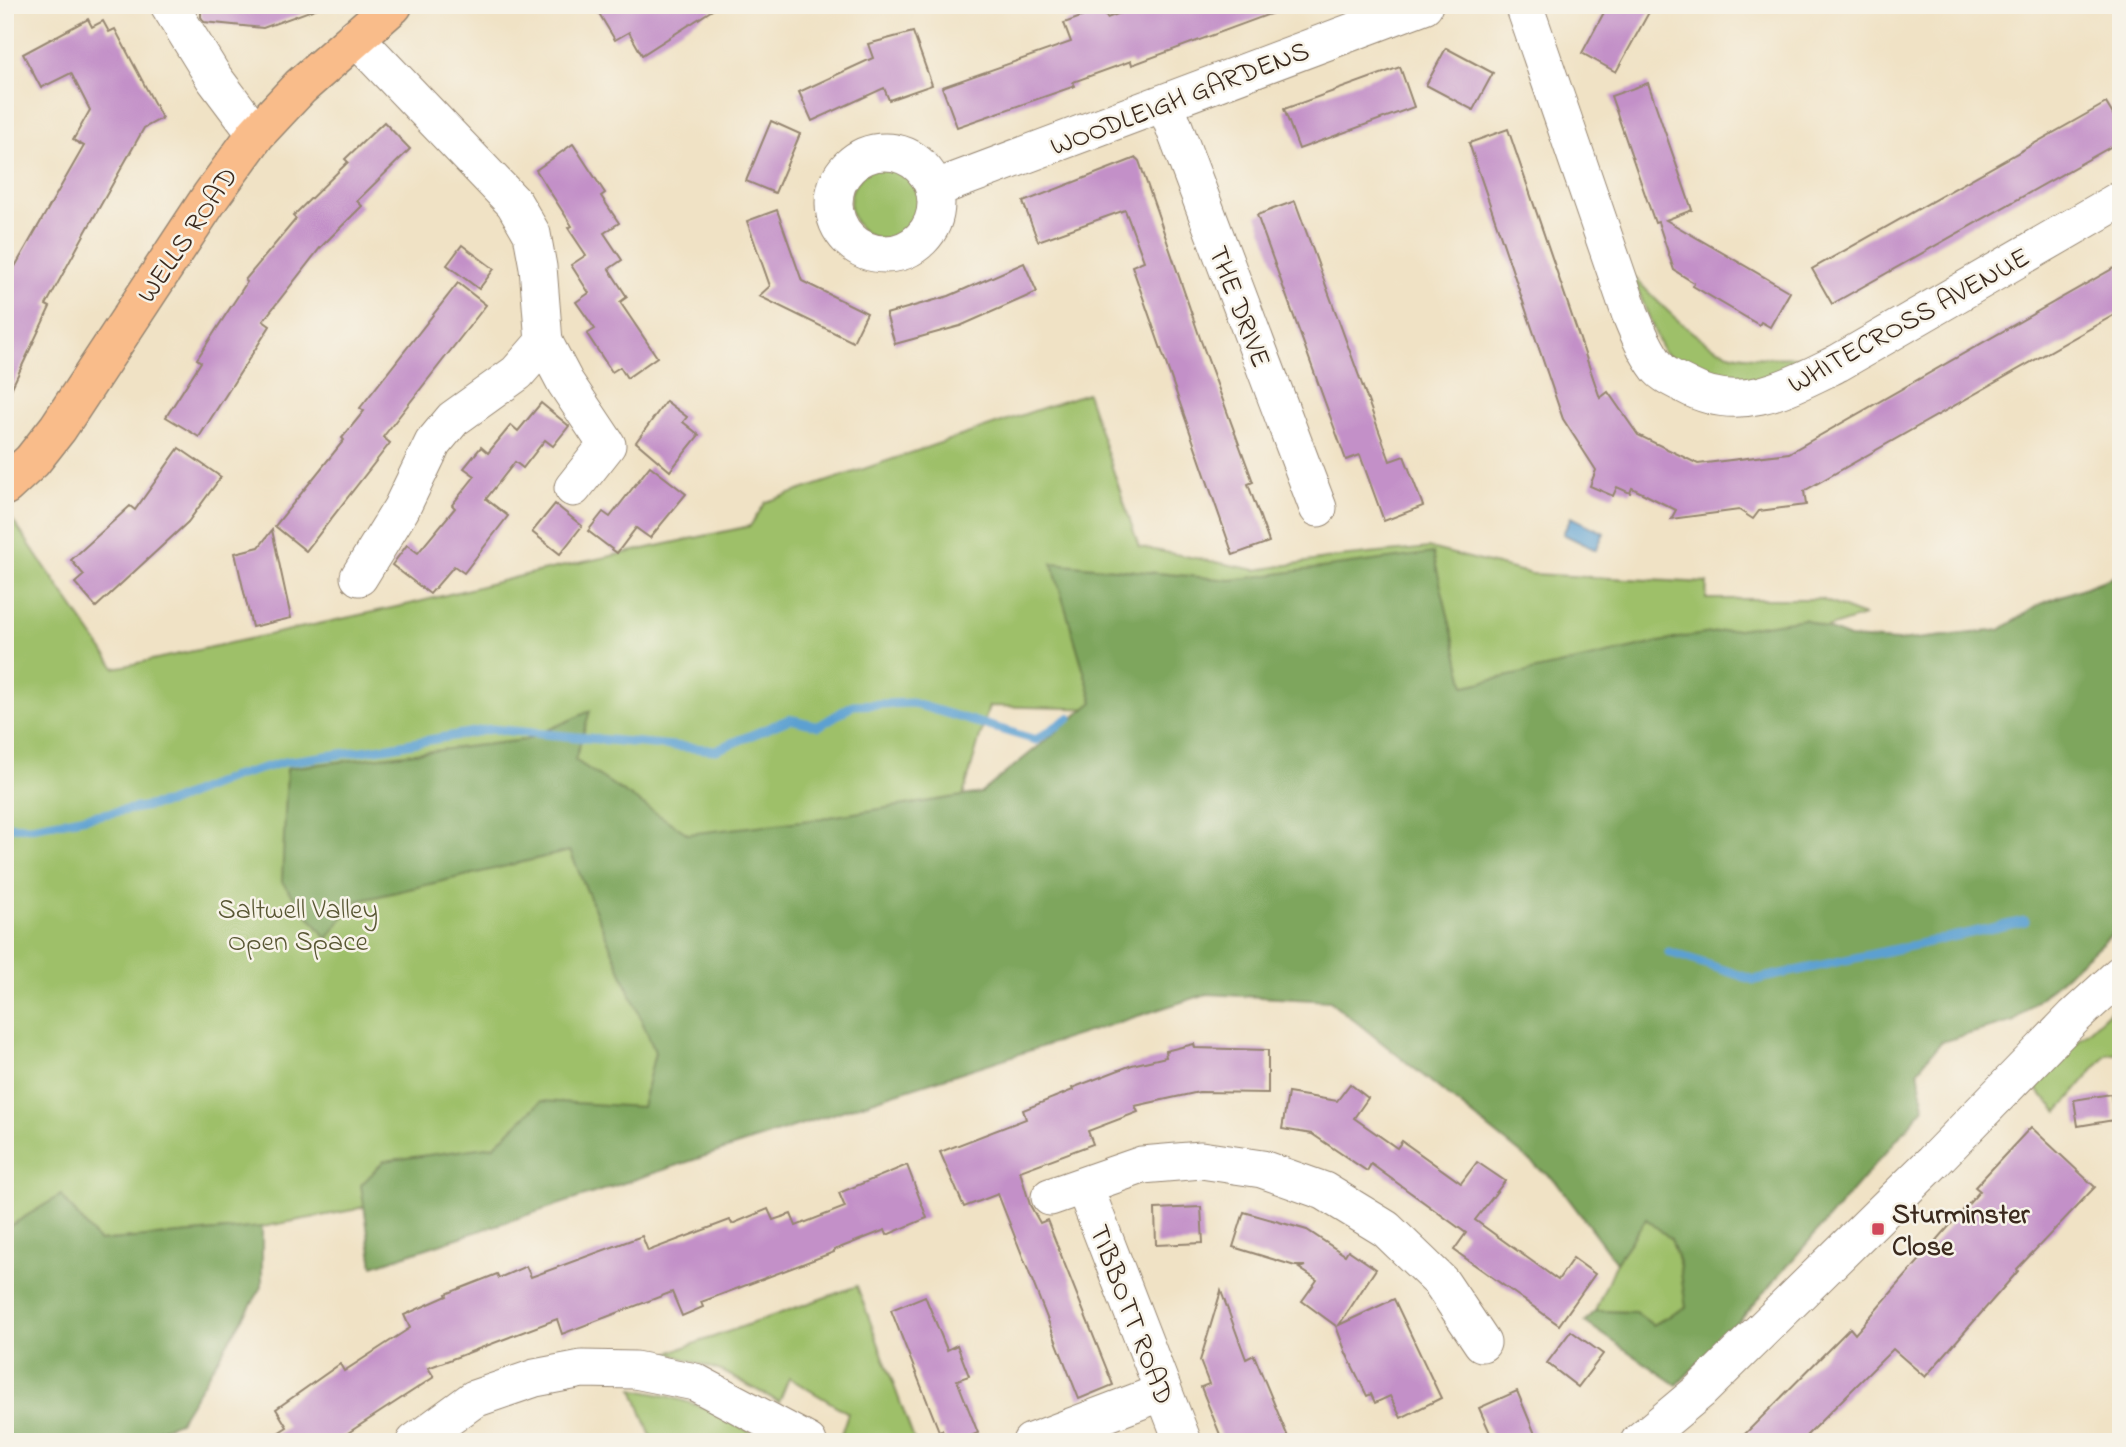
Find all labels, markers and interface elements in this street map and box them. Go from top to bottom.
street label: WOODLEIGH GARDENS [1045,32,1316,169]
street label: WELLS ROAD [128,160,250,312]
street label: WHITECROSS AVENUE [1781,238,2038,406]
street label: THE DRIVE [1196,240,1280,374]
park label: Saltwell Valley Open Space [218,891,378,964]
place label: Sturminster Close [1892,1196,2031,1269]
street label: TIBBOTT ROAD [1077,1219,1183,1411]
marker: Sturminster Close [1870,1221,1886,1237]

